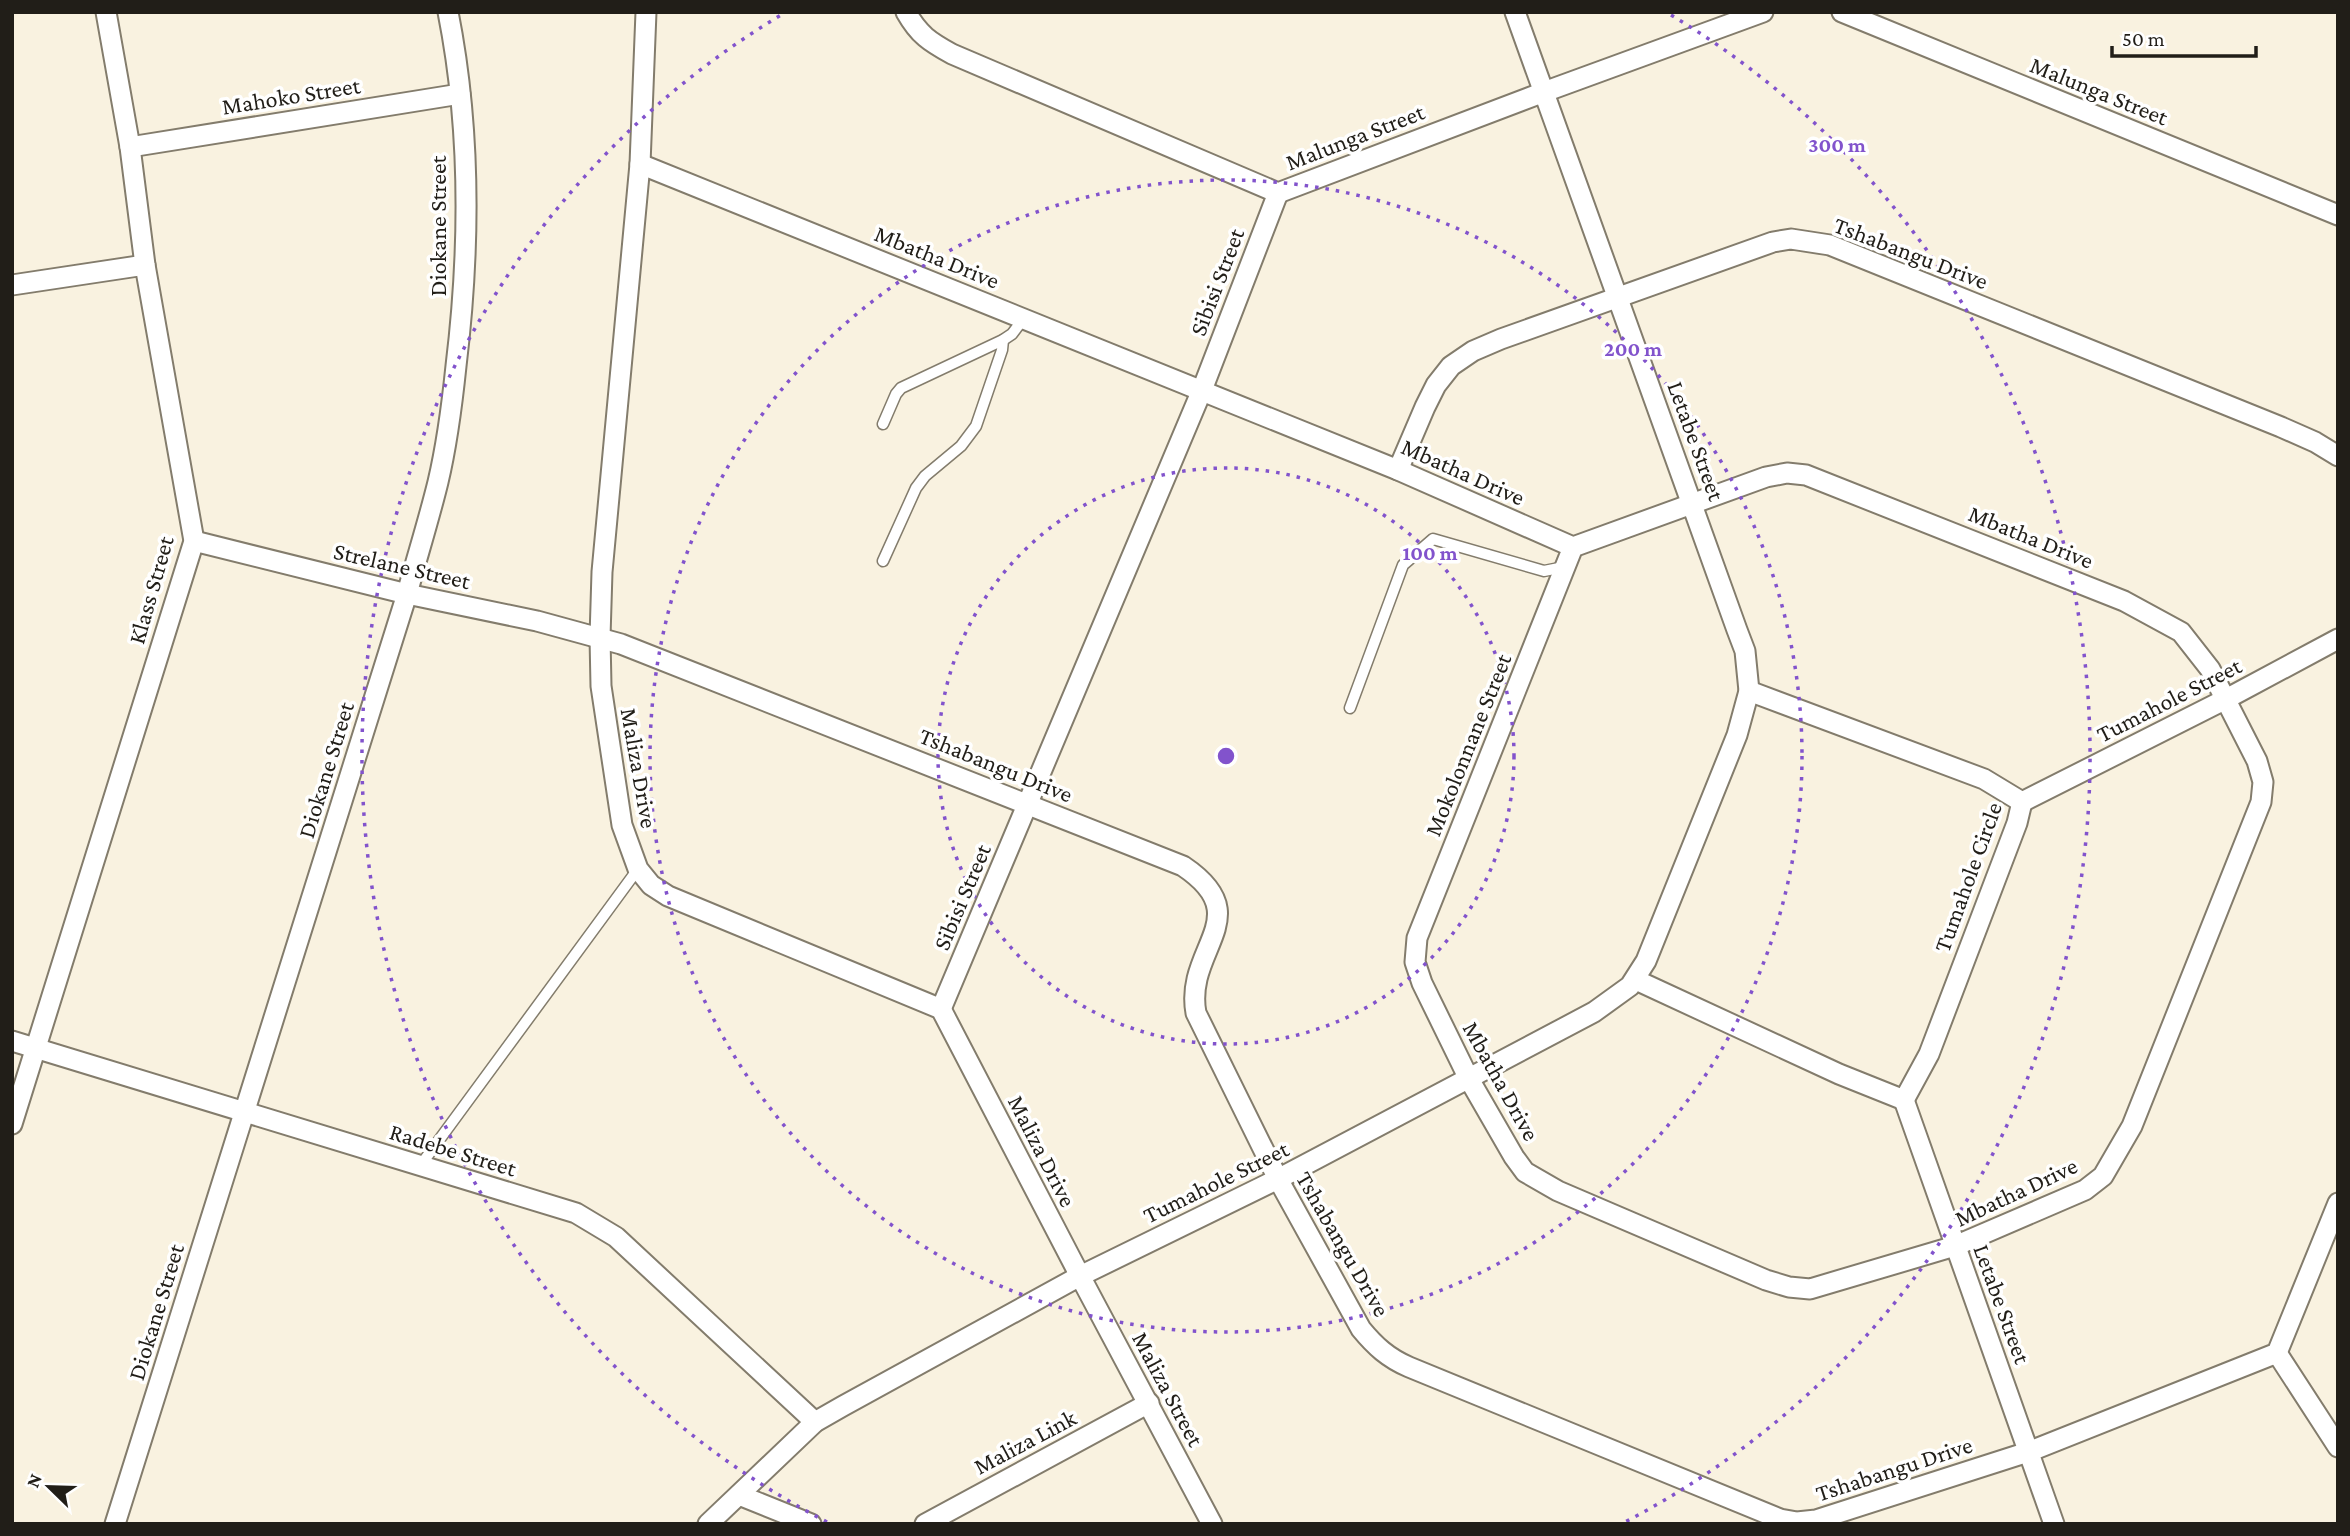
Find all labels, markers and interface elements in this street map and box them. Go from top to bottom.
scale bar [2112,14,2256,58]
text: 50 m [2122,27,2165,51]
street label: Malunga Street [2026,51,2173,131]
street label: Mahoko Street [220,71,363,120]
street label: Malunga Street [1282,97,1429,175]
text: 300 m [1808,133,1866,157]
street label: Diokane Street [424,155,451,296]
street label: Tshabangu Drive [1830,211,1992,294]
street label: Mbatha Drive [871,219,1003,294]
street label: Sibisi Street [1184,223,1250,339]
text: 200 m [1604,337,1662,361]
street label: Letabe Street [1662,377,1731,505]
street label: Mbatha Drive [1397,432,1529,511]
street label: Mbatha Drive [1965,499,2097,574]
street label: Klass Street [122,532,179,647]
street label: Strelane Street [331,537,474,595]
text: 100 m [1402,541,1458,565]
street label: Mokolonnane Street [1419,649,1517,840]
street label: Tumahole Street [2092,651,2246,748]
street label: Diokane Street [292,698,359,841]
street label: Maliza Drive [616,706,663,830]
street label: Tshabangu Drive [916,722,1077,808]
centre of rings [1214,744,1238,768]
street label: Tumahole Circle [1928,798,2007,955]
street label: Sibisi Street [927,839,996,954]
street label: Mbatha Drive [1458,1016,1545,1145]
street label: Maliza Drive [1003,1090,1082,1211]
street label: Radebe Street [387,1117,521,1182]
street label: Tumahole Street [1139,1134,1294,1228]
street label: Mbatha Drive [1950,1151,2081,1232]
street label: Tshabangu Drive [1291,1166,1396,1321]
street label: Diokane Street [122,1240,189,1383]
street label: Letabe Street [1968,1240,2037,1368]
street label: Maliza Street [1127,1327,1210,1451]
street label: Maliza Link [969,1403,1081,1480]
street label: Tshabangu Drive [1812,1431,1975,1507]
north arrow [14,1452,84,1522]
text: N [22,1470,46,1491]

